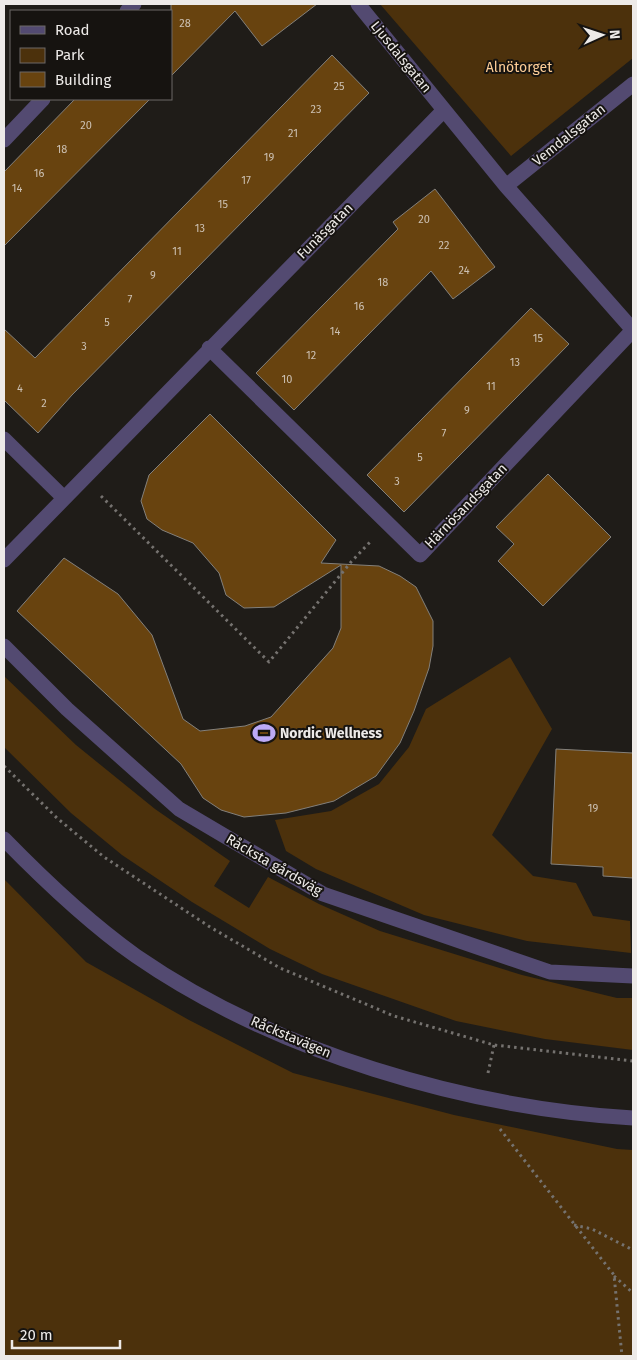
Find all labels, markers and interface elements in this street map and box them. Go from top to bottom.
legend [10,10,172,100]
north arrow [577,10,627,60]
house number: 28 [179,17,191,30]
street label: Ljusdalsgatan [367,18,435,96]
text: Road [55,21,90,39]
text: N [606,29,623,39]
text: Park [55,46,85,64]
park label: Alnötorget [486,59,553,76]
text: Building [55,71,111,89]
house number: 25 [334,80,345,93]
street label: Vemdalsgatan [529,100,609,170]
house number: 23 [311,103,321,116]
house number: 20 [80,119,92,132]
house number: 21 [288,127,298,140]
house number: 18 [57,143,67,156]
house number: 19 [264,151,274,164]
house number: 16 [34,167,44,180]
house number: 17 [241,174,251,187]
house number: 14 [12,182,22,195]
house number: 15 [218,198,229,211]
street label: Funäsgatan [293,199,357,263]
house number: 20 [418,213,430,226]
house number: 13 [195,222,205,235]
house number: 22 [439,239,449,252]
house number: 11 [172,245,182,258]
house number: 24 [459,264,470,277]
house number: 9 [150,269,156,282]
house number: 18 [378,276,388,289]
house number: 7 [128,293,133,306]
house number: 16 [354,300,364,313]
house number: 5 [104,316,110,329]
house number: 14 [330,325,340,338]
house number: 15 [533,332,544,345]
house number: 3 [81,340,87,353]
house number: 12 [306,349,316,362]
house number: 13 [510,356,520,369]
house number: 10 [282,373,292,386]
house number: 11 [486,380,496,393]
house number: 4 [17,382,23,395]
house number: 2 [41,397,47,410]
house number: 9 [464,404,470,417]
house number: 7 [442,427,447,440]
house number: 5 [417,451,423,464]
street label: Härnösandsgatan [421,460,511,552]
house number: 3 [394,475,400,488]
sports icon: Nordic Wellness [251,720,277,746]
place label: Nordic Wellness [280,725,382,742]
house number: 19 [588,802,598,815]
street label: Råcksta gårdsväg [223,831,326,900]
street label: Råckstavägen [248,1012,334,1062]
scale bar [12,1318,120,1350]
text: 20 m [20,1326,53,1344]

